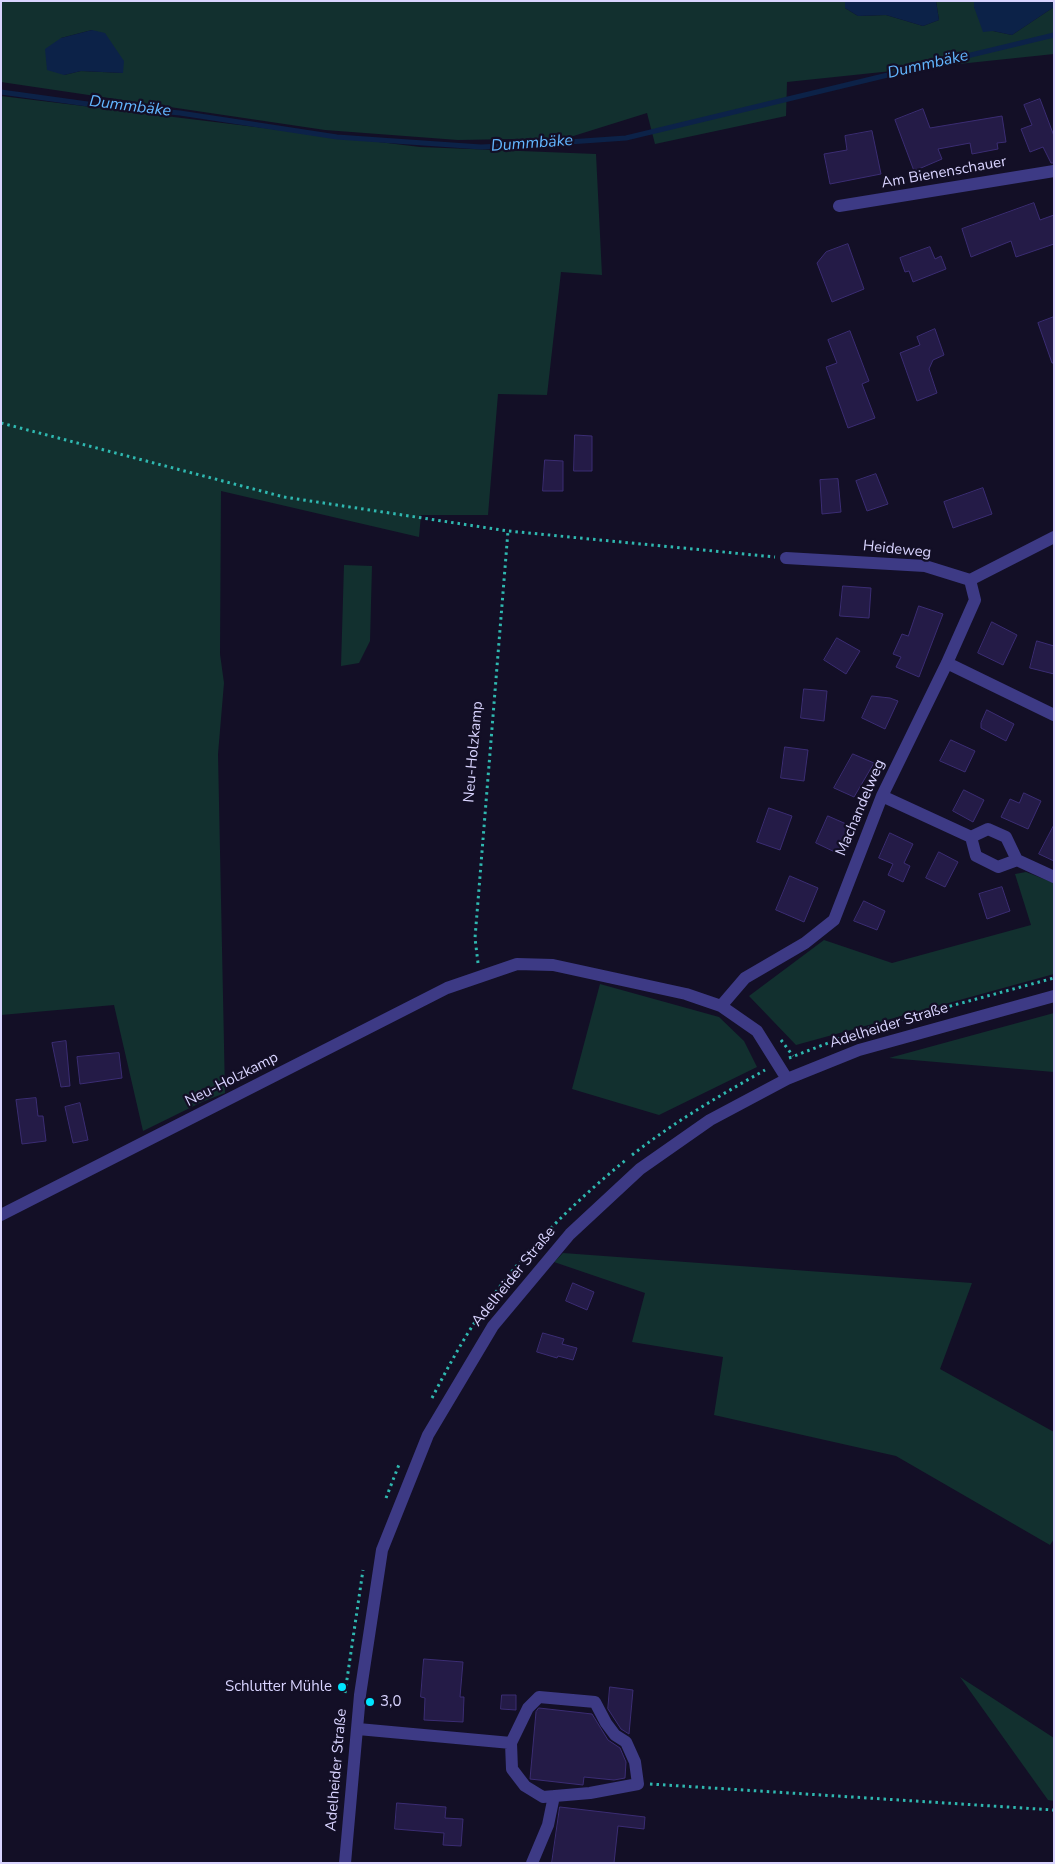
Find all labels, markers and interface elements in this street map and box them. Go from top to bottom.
water label: Dummbäke [886,46,970,84]
water label: Dummbäke [88,92,172,122]
water label: Dummbäke [490,132,574,156]
street label: Am Bienenschauer [880,153,1008,193]
street label: Heideweg [862,537,932,563]
street label: Neu-Holzkamp [461,700,487,804]
street label: Machandelweg [833,757,889,859]
street label: Adelheider Straße [828,999,950,1053]
street label: Neu-Holzkamp [182,1049,282,1111]
street label: Adelheider Straße [468,1224,560,1330]
place label: Schlutter Mühle [225,1678,332,1696]
marker: Schlutter Mühle [336,1681,348,1693]
place label: 3,0 [380,1693,401,1711]
marker: 3,0 [364,1696,376,1708]
street label: Adelheider Straße [323,1708,351,1832]

